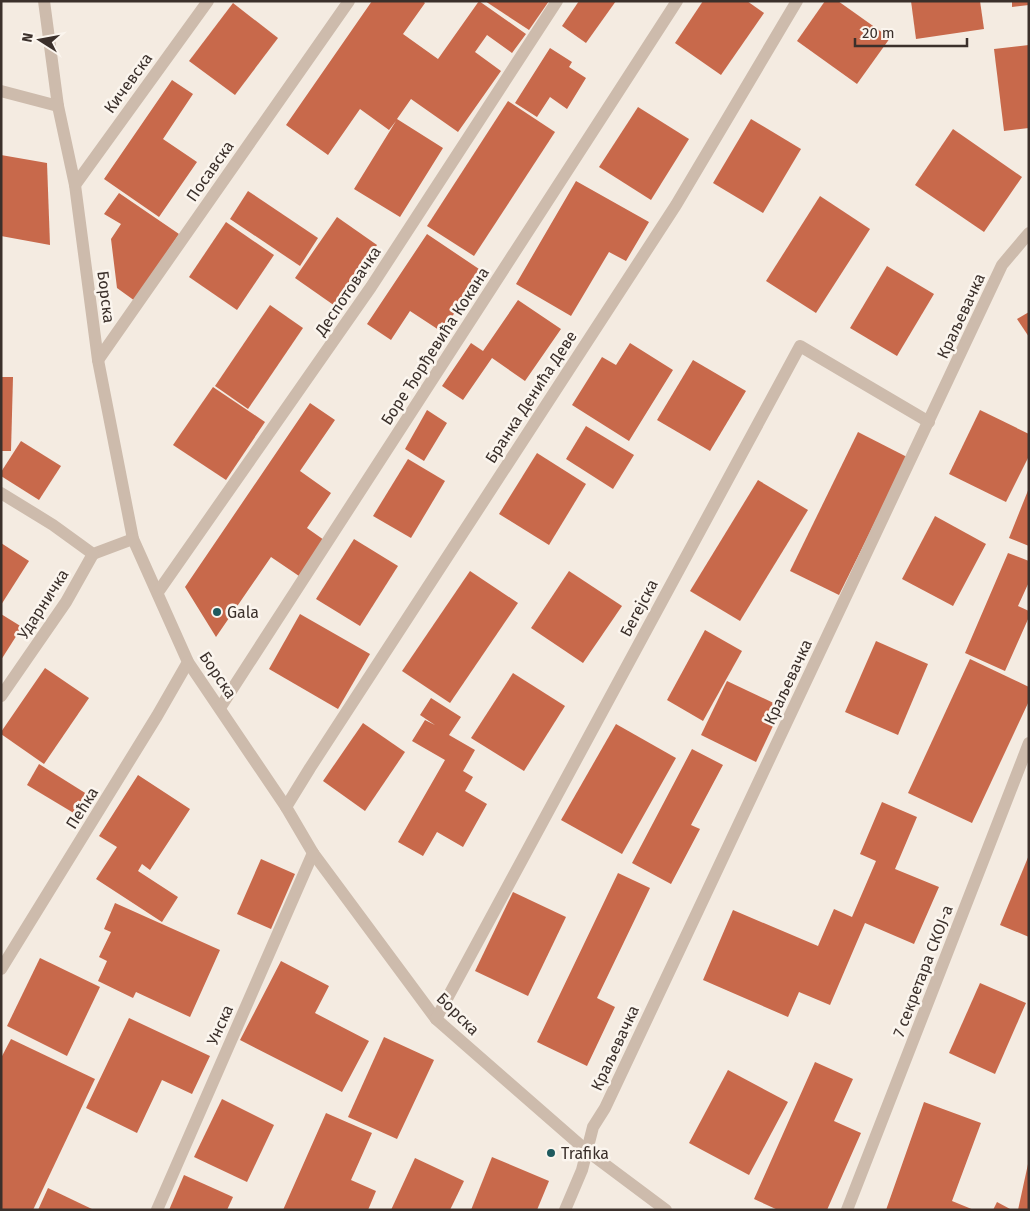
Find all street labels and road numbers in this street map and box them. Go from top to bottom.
street label: Кичевска [100,49,156,117]
street label: Посавска [182,137,238,205]
street label: Деспотовачка [311,243,385,340]
street label: Боре Ђорђевића Кокана [377,264,493,428]
street label: Борска [93,270,119,324]
street label: Краљевачка [933,270,989,362]
street label: Бранка Денића Деве [481,327,581,467]
street label: Ударничка [13,565,73,643]
street label: Бегејска [616,576,662,640]
street label: Краљевачка [760,636,816,728]
street label: Борска [195,648,241,702]
street label: Пећка [62,784,102,832]
street label: 7 секретара СКОЈ-а [889,902,957,1040]
street label: Борска [433,989,483,1039]
street label: Унска [203,1002,237,1048]
street label: Краљевачка [587,1002,643,1094]

